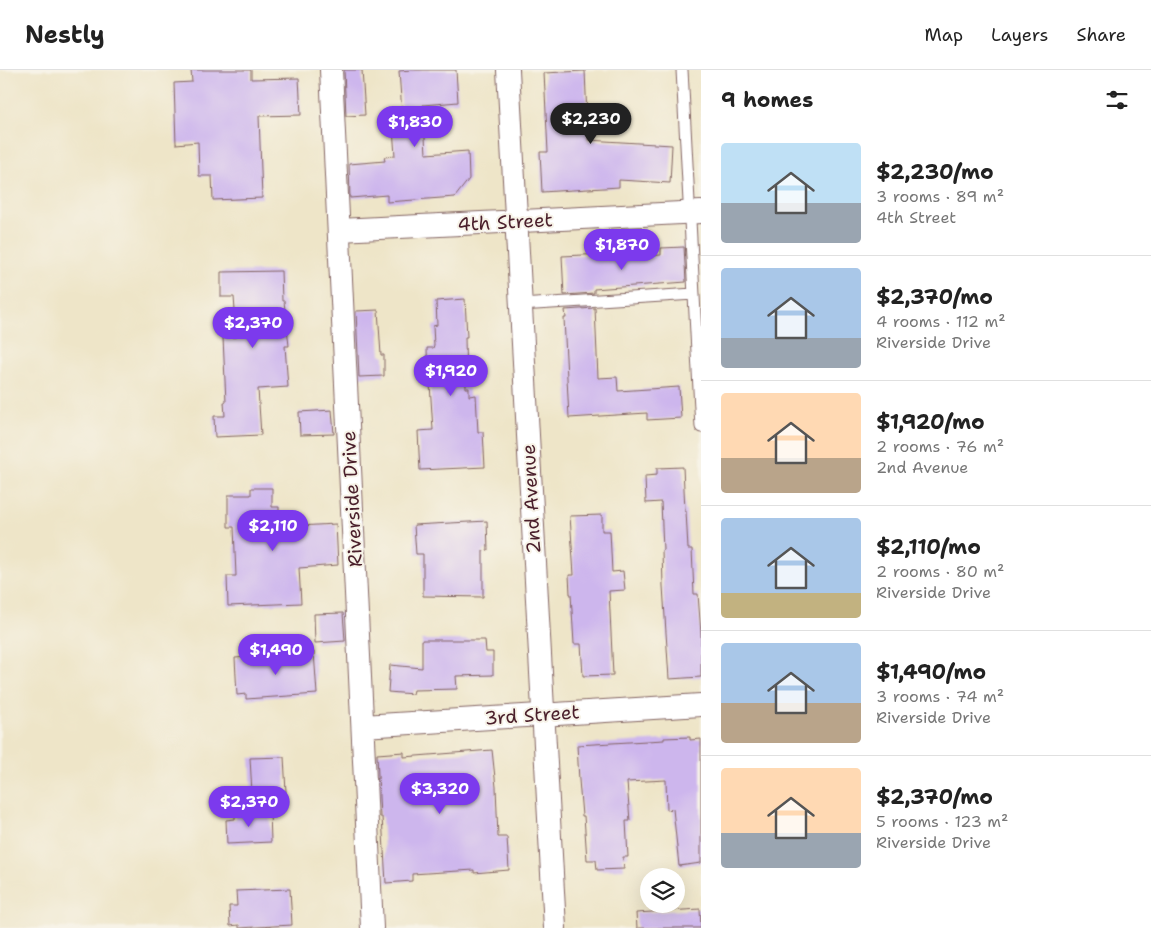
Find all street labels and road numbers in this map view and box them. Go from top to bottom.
street label: 4th Street [457,207,553,237]
street label: Riverside Drive [336,430,368,568]
street label: 2nd Avenue [516,444,546,554]
street label: 3rd Street [484,699,580,731]

